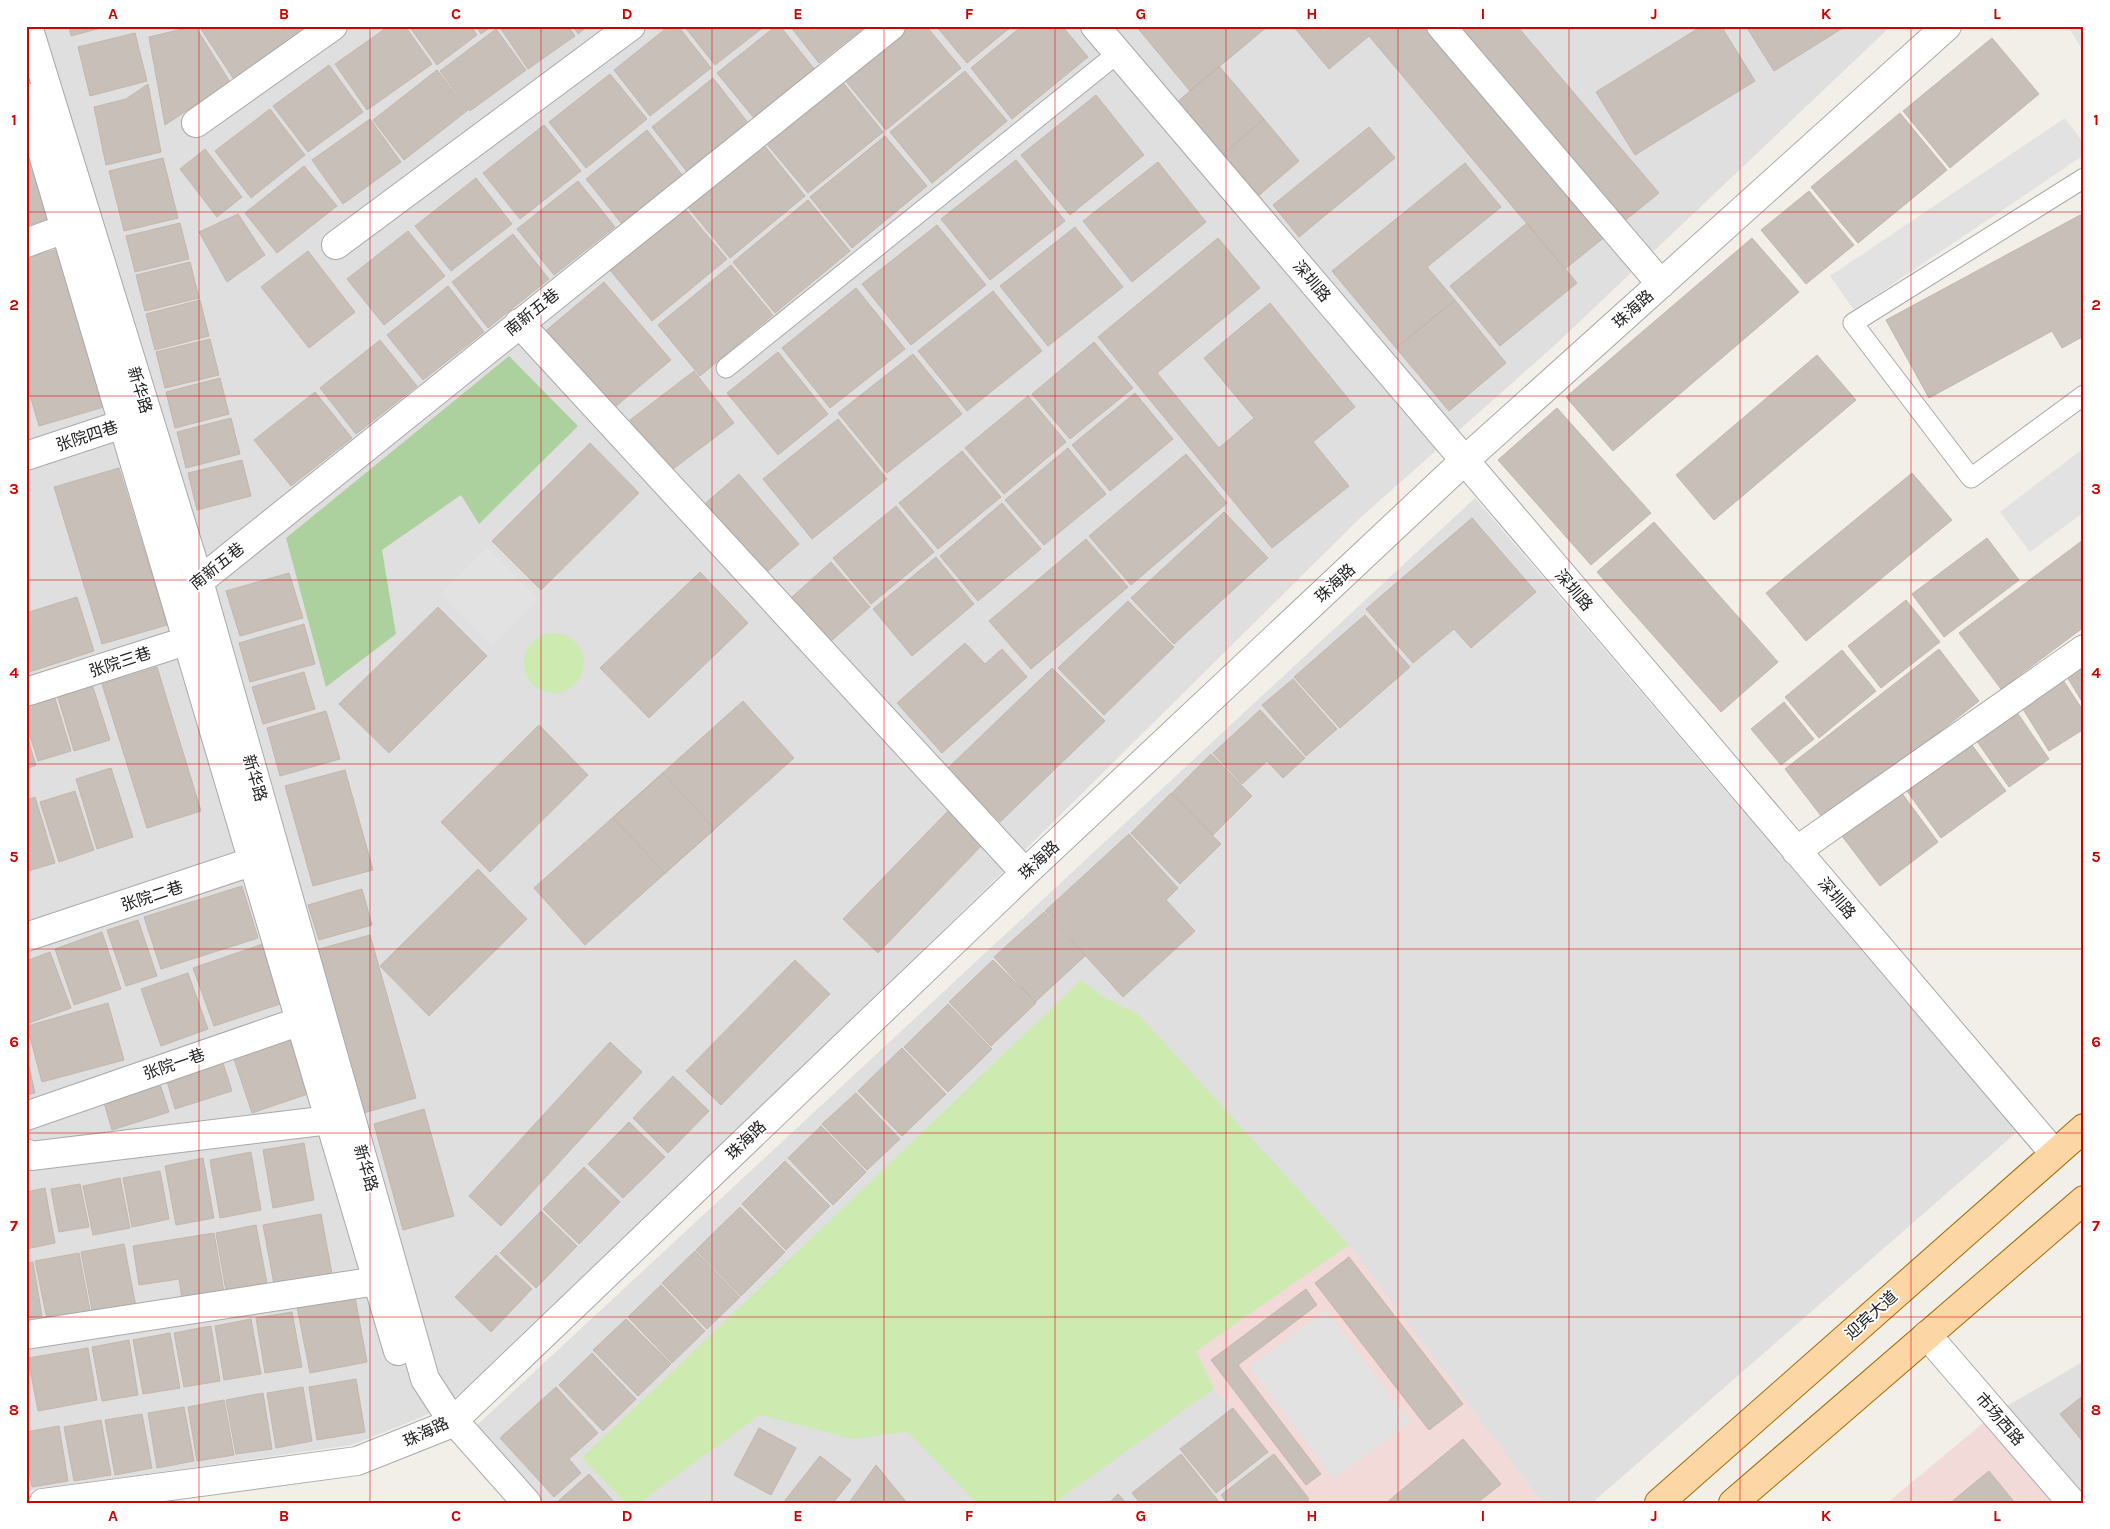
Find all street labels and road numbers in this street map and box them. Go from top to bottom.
street label: 深圳路 [1289,257,1335,305]
street label: 南新五巷 [501,284,563,340]
street label: 珠海路 [1609,286,1657,332]
street label: 新华路 [124,364,156,416]
street label: 张院四巷 [54,417,120,455]
street label: 南新五巷 [186,538,248,594]
street label: 珠海路 [1311,560,1359,606]
street label: 深圳路 [1551,566,1597,614]
street label: 张院三巷 [87,643,153,681]
street label: 新华路 [239,752,271,804]
street label: 珠海路 [1015,837,1063,883]
street label: 深圳路 [1814,874,1860,922]
street label: 张院二巷 [119,877,185,915]
street label: 张院一巷 [141,1045,207,1083]
street label: 珠海路 [722,1116,770,1164]
street label: 新华路 [350,1142,382,1194]
street label: 迎宾大道 [1841,1287,1901,1343]
street label: 市场西路 [1972,1389,2028,1449]
street label: 珠海路 [400,1413,452,1451]

